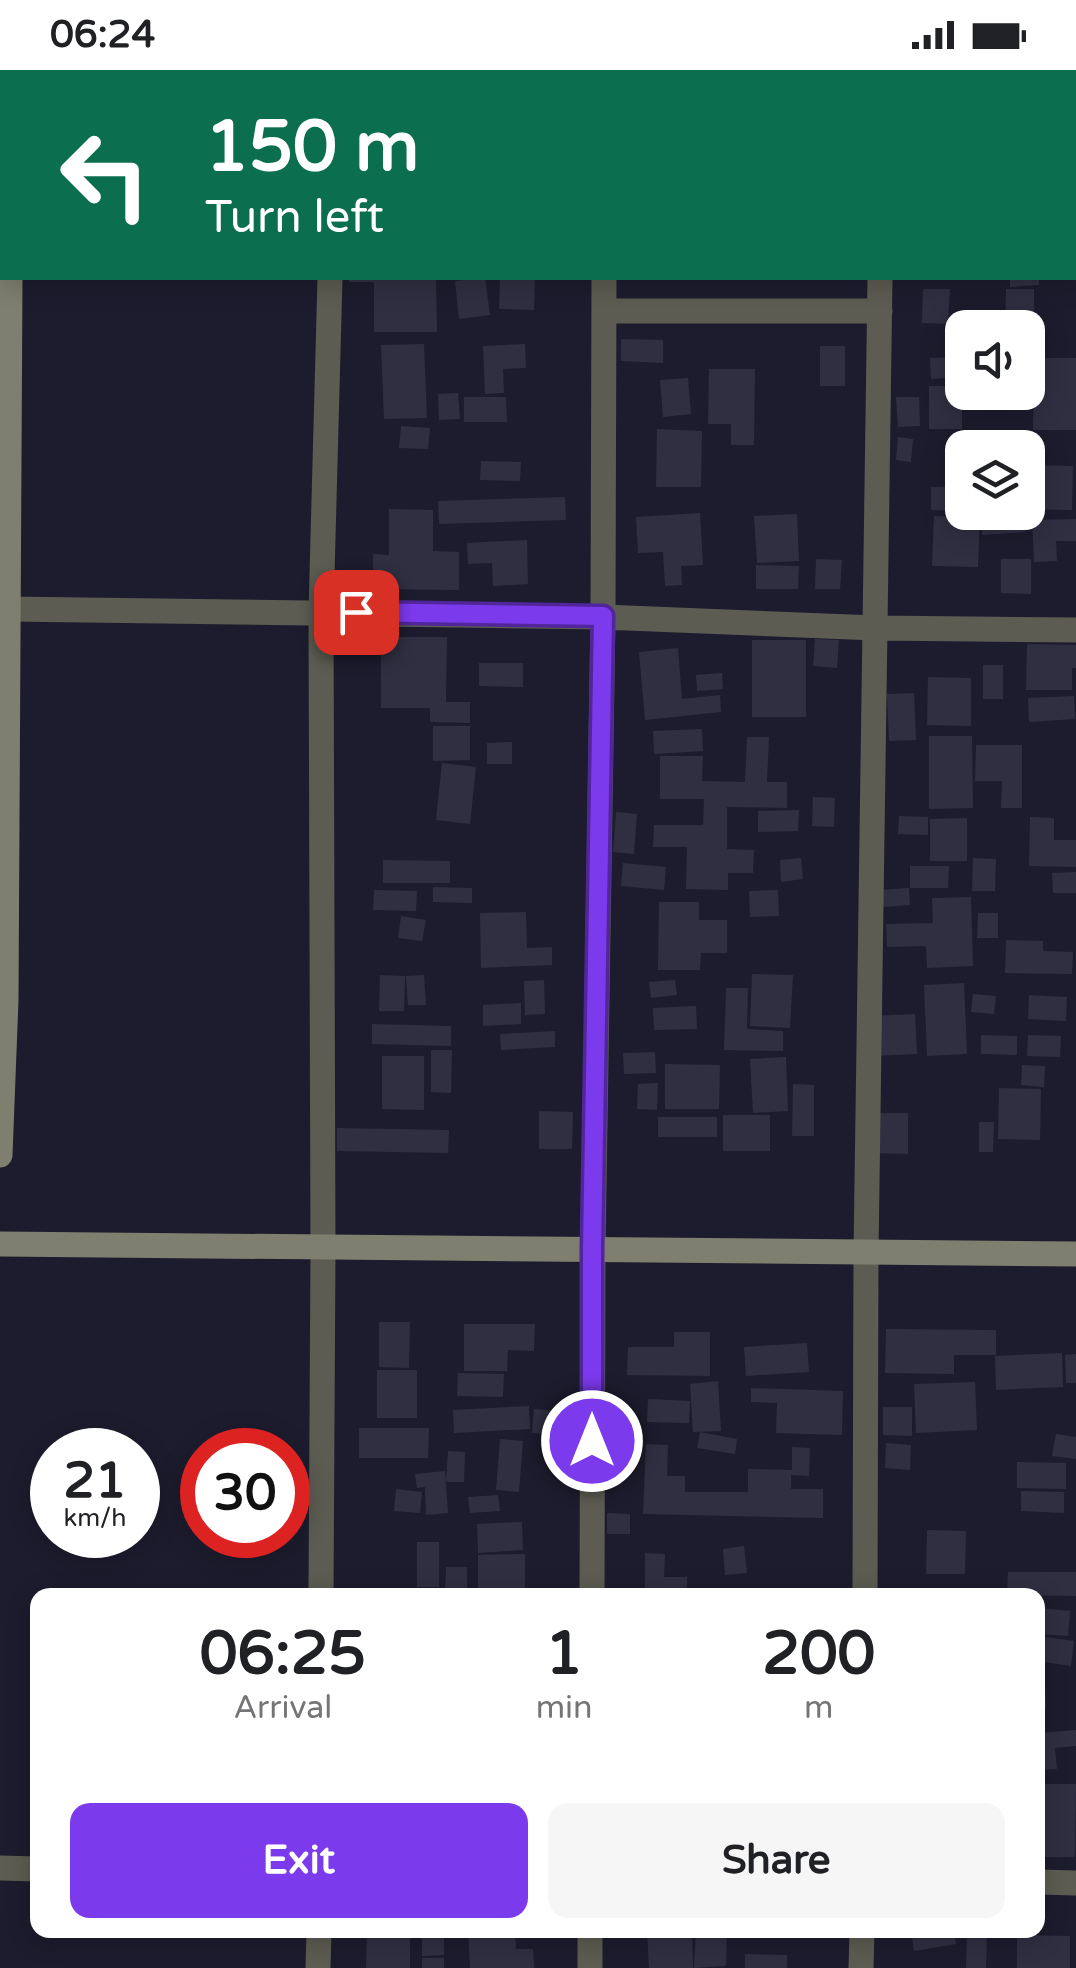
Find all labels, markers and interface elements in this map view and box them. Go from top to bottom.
text: 06:24 [50,12,155,58]
text: 150 m [205,106,419,190]
icon: left [40,110,170,240]
text: Turn left [205,191,384,245]
map controls [945,310,1045,530]
button: sound [945,310,1045,410]
button: layers [945,430,1045,530]
pin [314,570,399,655]
icon: arrive [329,585,384,640]
position arrow [540,1389,644,1493]
speed limit sign: 30 [180,1428,310,1558]
text: 21 [64,1451,126,1511]
text: km/h [64,1503,126,1533]
text: 06:25 [200,1618,366,1690]
text: 1 [545,1618,583,1690]
text: 200 [762,1618,875,1690]
text: Arrival [233,1689,332,1727]
text: min [536,1689,593,1727]
text: m [804,1689,833,1727]
button: Exit [70,1803,528,1918]
button: Share [548,1803,1005,1918]

